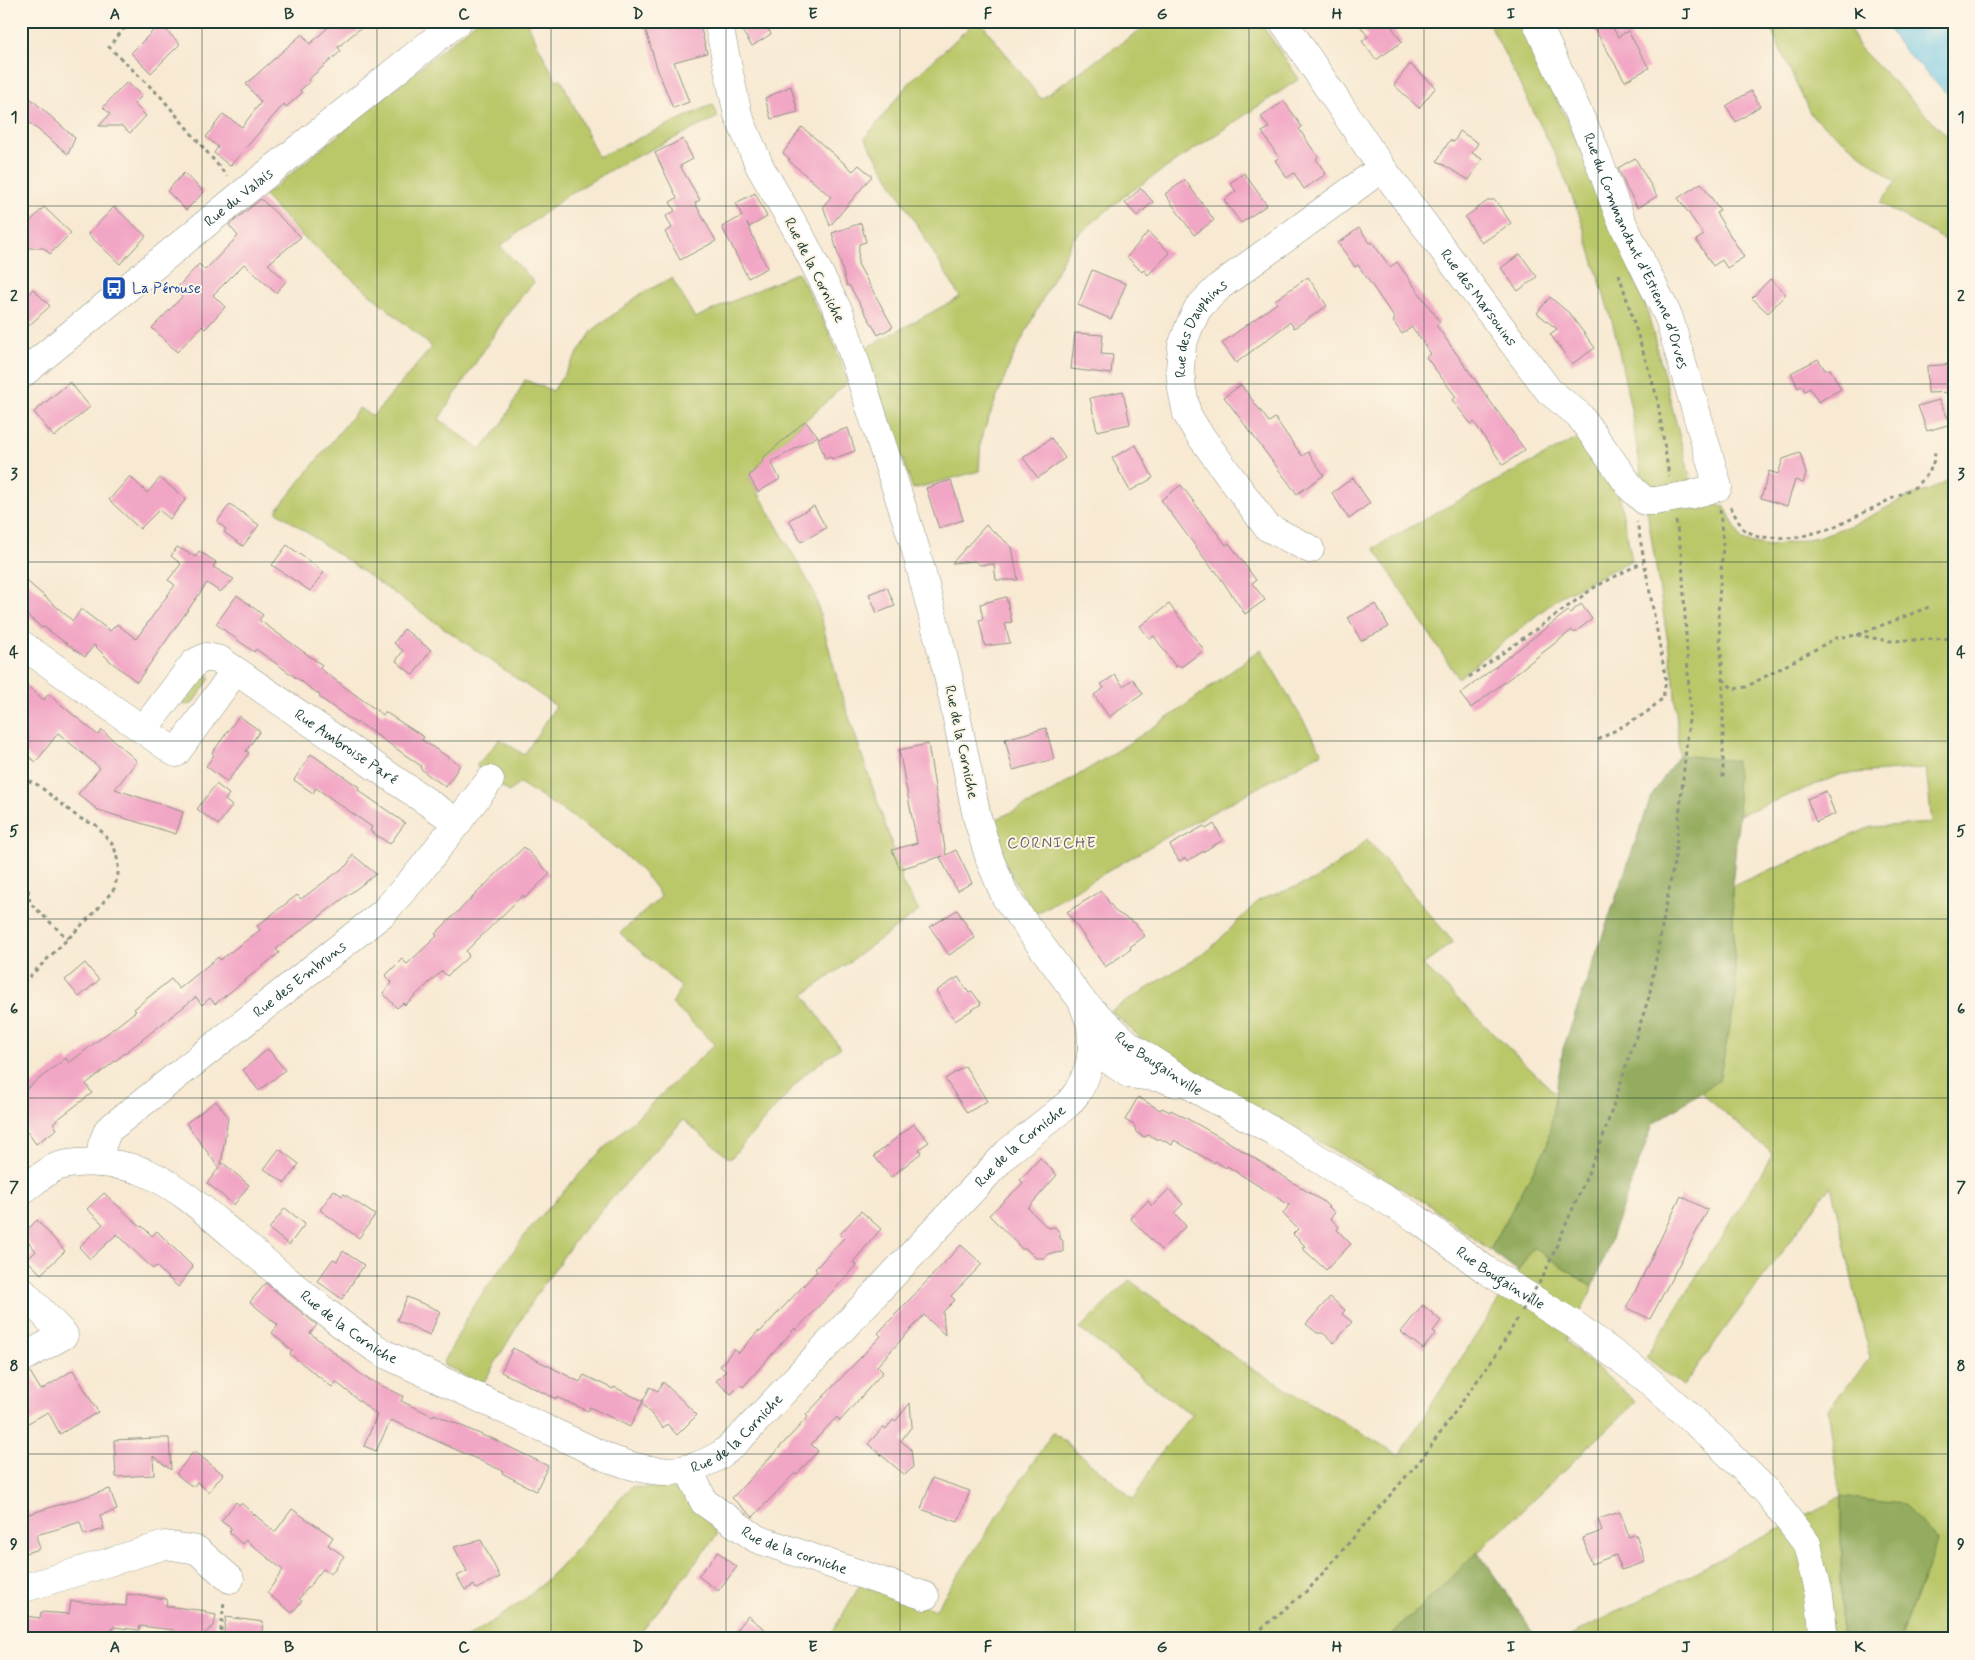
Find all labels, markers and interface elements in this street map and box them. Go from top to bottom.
text: A [110,4,120,25]
text: B [284,4,294,25]
text: C [458,4,470,25]
text: D [632,4,644,25]
text: E [808,4,818,25]
text: F [984,4,993,25]
text: G [1157,4,1168,25]
text: H [1332,4,1343,25]
text: I [1507,4,1516,25]
text: J [1681,4,1691,25]
text: K [1854,4,1866,25]
text: 1 [10,107,18,128]
text: 1 [1957,107,1965,128]
street label: Rue du Commandant d'Estienne d'Orves [1578,130,1692,371]
street label: Rue du Valais [200,164,278,232]
street label: Rue de la Corniche [779,215,849,326]
street label: Rue des Marsouins [1435,245,1521,351]
bus stop icon: La Pérouse [101,275,127,301]
street label: Rue des Dauphins [1171,275,1232,379]
place label: La Pérouse [132,279,201,299]
text: 2 [10,286,18,307]
text: 2 [1957,286,1965,307]
text: 3 [10,464,18,485]
text: 3 [1957,464,1965,485]
text: 4 [9,642,19,663]
text: 4 [1956,642,1966,663]
street label: Rue de la Corniche [939,684,983,801]
street label: Rue Ambroise Paré [290,705,402,790]
text: 5 [9,821,19,842]
text: 5 [1956,821,1966,842]
district label: CORNICHE [1007,833,1097,854]
street label: Rue des Embruns [249,937,351,1023]
text: 6 [10,999,18,1020]
text: 6 [1957,999,1965,1020]
street label: Rue Bougainville [1110,1027,1206,1101]
street label: Rue de la Corniche [971,1101,1070,1192]
text: 7 [9,1177,19,1198]
text: 7 [1956,1177,1966,1198]
street label: Rue Bougainville [1452,1242,1549,1315]
street label: Rue de la Corniche [295,1286,401,1369]
text: 8 [9,1356,19,1377]
text: 8 [1956,1356,1966,1377]
street label: Rue de la Corniche [688,1390,788,1478]
street label: Rue de la corniche [737,1522,850,1580]
text: 9 [10,1534,18,1555]
text: 9 [1957,1534,1965,1555]
text: A [110,1637,120,1658]
text: B [284,1637,294,1658]
text: C [458,1637,470,1658]
text: D [632,1637,644,1658]
text: E [808,1637,818,1658]
text: F [984,1637,993,1658]
text: G [1157,1637,1168,1658]
text: H [1332,1637,1343,1658]
text: I [1507,1637,1516,1658]
text: J [1681,1637,1691,1658]
text: K [1854,1637,1866,1658]

